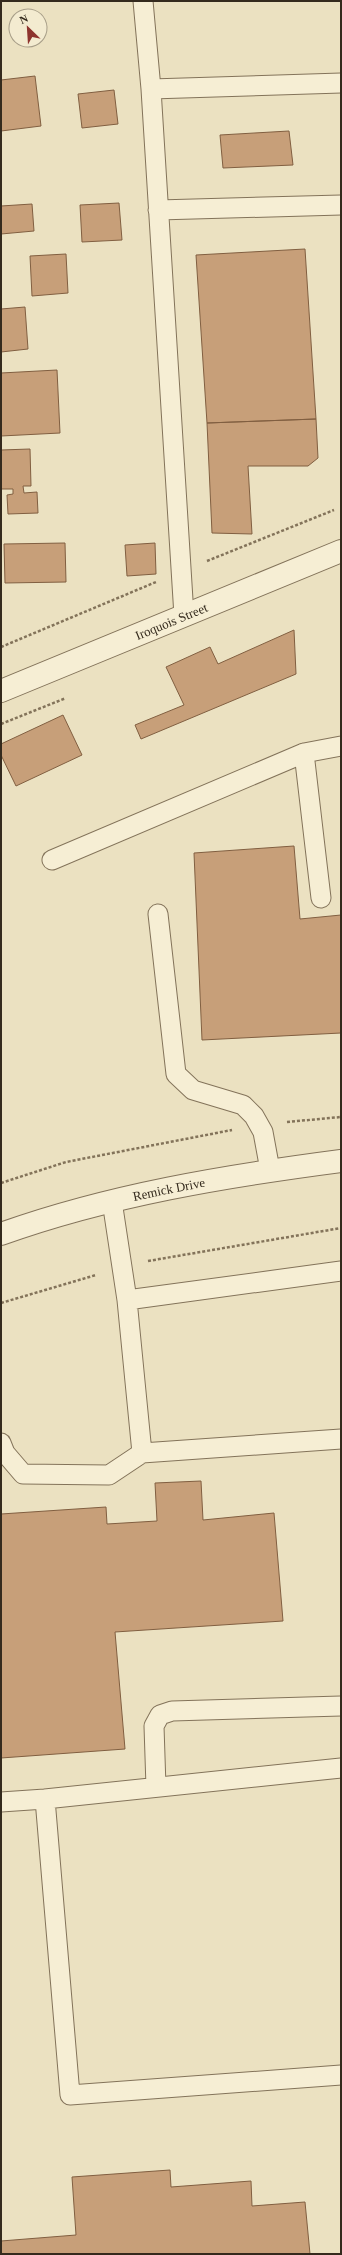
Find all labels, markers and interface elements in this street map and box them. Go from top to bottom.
north arrow [8,8,48,48]
text: N [18,12,30,26]
street label: Iroquois Street [133,600,210,643]
street label: Remick Drive [131,1175,206,1204]

